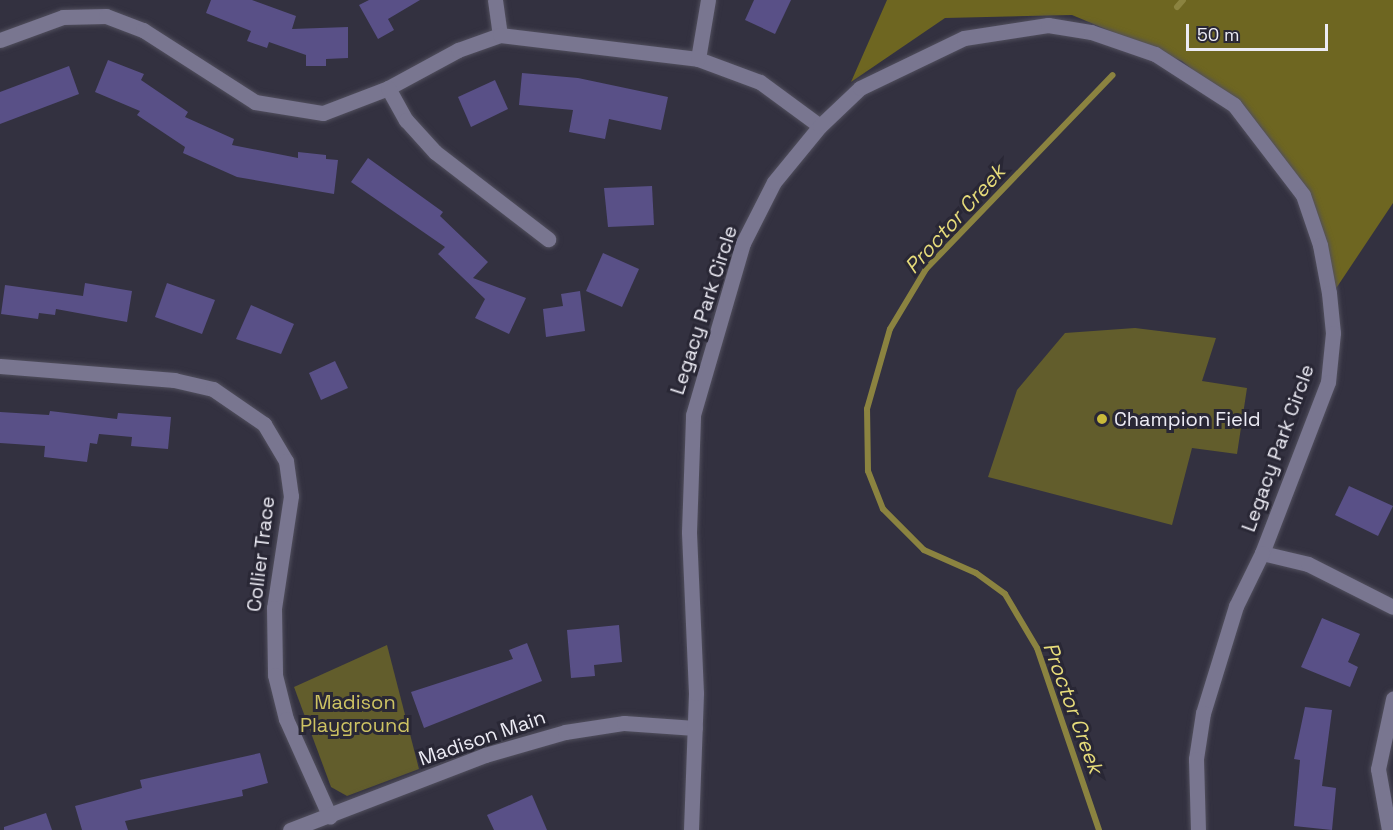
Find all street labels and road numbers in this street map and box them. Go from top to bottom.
street label: Legacy Park Circle [665,222,743,398]
street label: Legacy Park Circle [1237,361,1319,535]
street label: Collier Trace [242,495,280,613]
street label: Madison Main [415,705,549,771]

